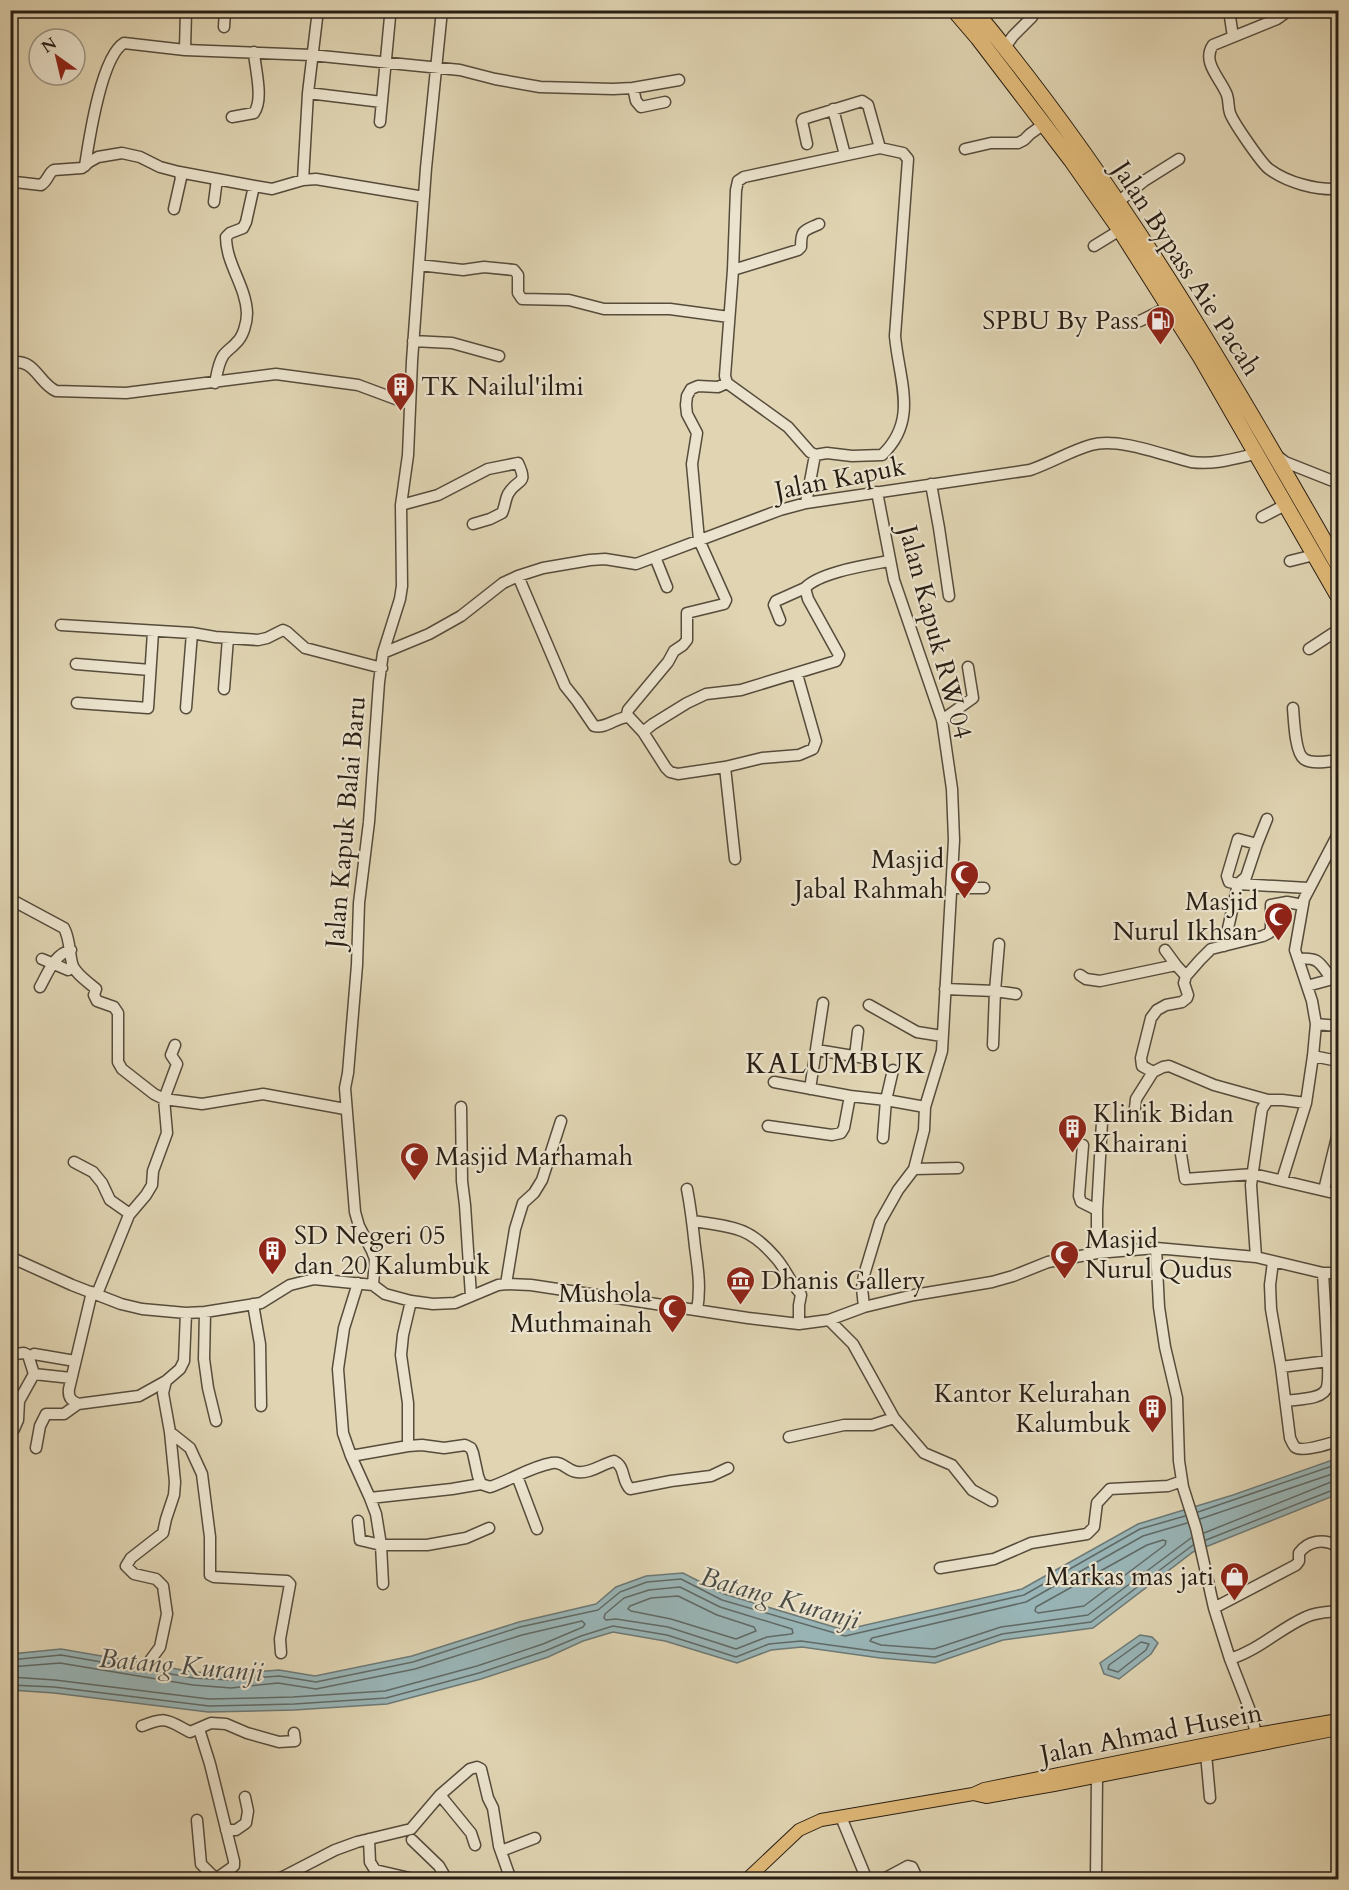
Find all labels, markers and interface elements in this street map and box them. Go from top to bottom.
north arrow [27,27,87,87]
text: N [37,32,61,58]
street label: Jalan Bypass Aie Pacah [1102,151,1269,382]
place label: SPBU By Pass [982,303,1139,338]
fuel station icon: SPBU By Pass [1144,304,1176,346]
place label: TK Nailul'ilmi [421,369,584,404]
building icon: TK Nailul'ilmi [384,370,416,412]
street label: Jalan Kapuk [768,449,908,509]
street label: Jalan Kapuk RW 04 [889,518,981,743]
street label: Jalan Kapuk Balai Baru [317,695,374,954]
place label: Masjid Jabal Rahmah [790,842,944,907]
mosque icon: Masjid Jabal Rahmah [949,858,981,900]
place label: Masjid Nurul Ikhsan [1112,884,1258,949]
mosque icon: Masjid Nurul Ikhsan [1263,900,1295,942]
district label: KALUMBUK [745,1045,927,1083]
place label: Klinik Bidan Khairani [1093,1096,1234,1161]
building icon: Klinik Bidan Khairani [1056,1112,1088,1154]
place label: Masjid Marhamah [435,1139,633,1174]
mosque icon: Masjid Marhamah [398,1140,430,1182]
place label: SD Negeri 05 dan 20 Kalumbuk [294,1218,490,1283]
place label: Masjid Nurul Qudus [1085,1222,1232,1287]
building icon: SD Negeri 05 dan 20 Kalumbuk [257,1234,289,1276]
mosque icon: Masjid Nurul Qudus [1048,1238,1080,1280]
place label: Dhanis Gallery [761,1263,926,1298]
museum icon: Dhanis Gallery [724,1264,756,1306]
place label: Mushola Muthmainah [510,1276,652,1341]
mosque icon: Mushola Muthmainah [657,1292,689,1334]
place label: Kantor Kelurahan Kalumbuk [934,1376,1131,1441]
building icon: Kantor Kelurahan Kalumbuk [1136,1392,1168,1434]
water label: Batang Kuranji [696,1558,864,1639]
place label: Markas mas jati [1045,1559,1214,1594]
shop icon: Markas mas jati [1219,1560,1251,1602]
water label: Batang Kuranji [98,1640,265,1691]
street label: Jalan Ahmad Husein [1033,1695,1265,1773]

